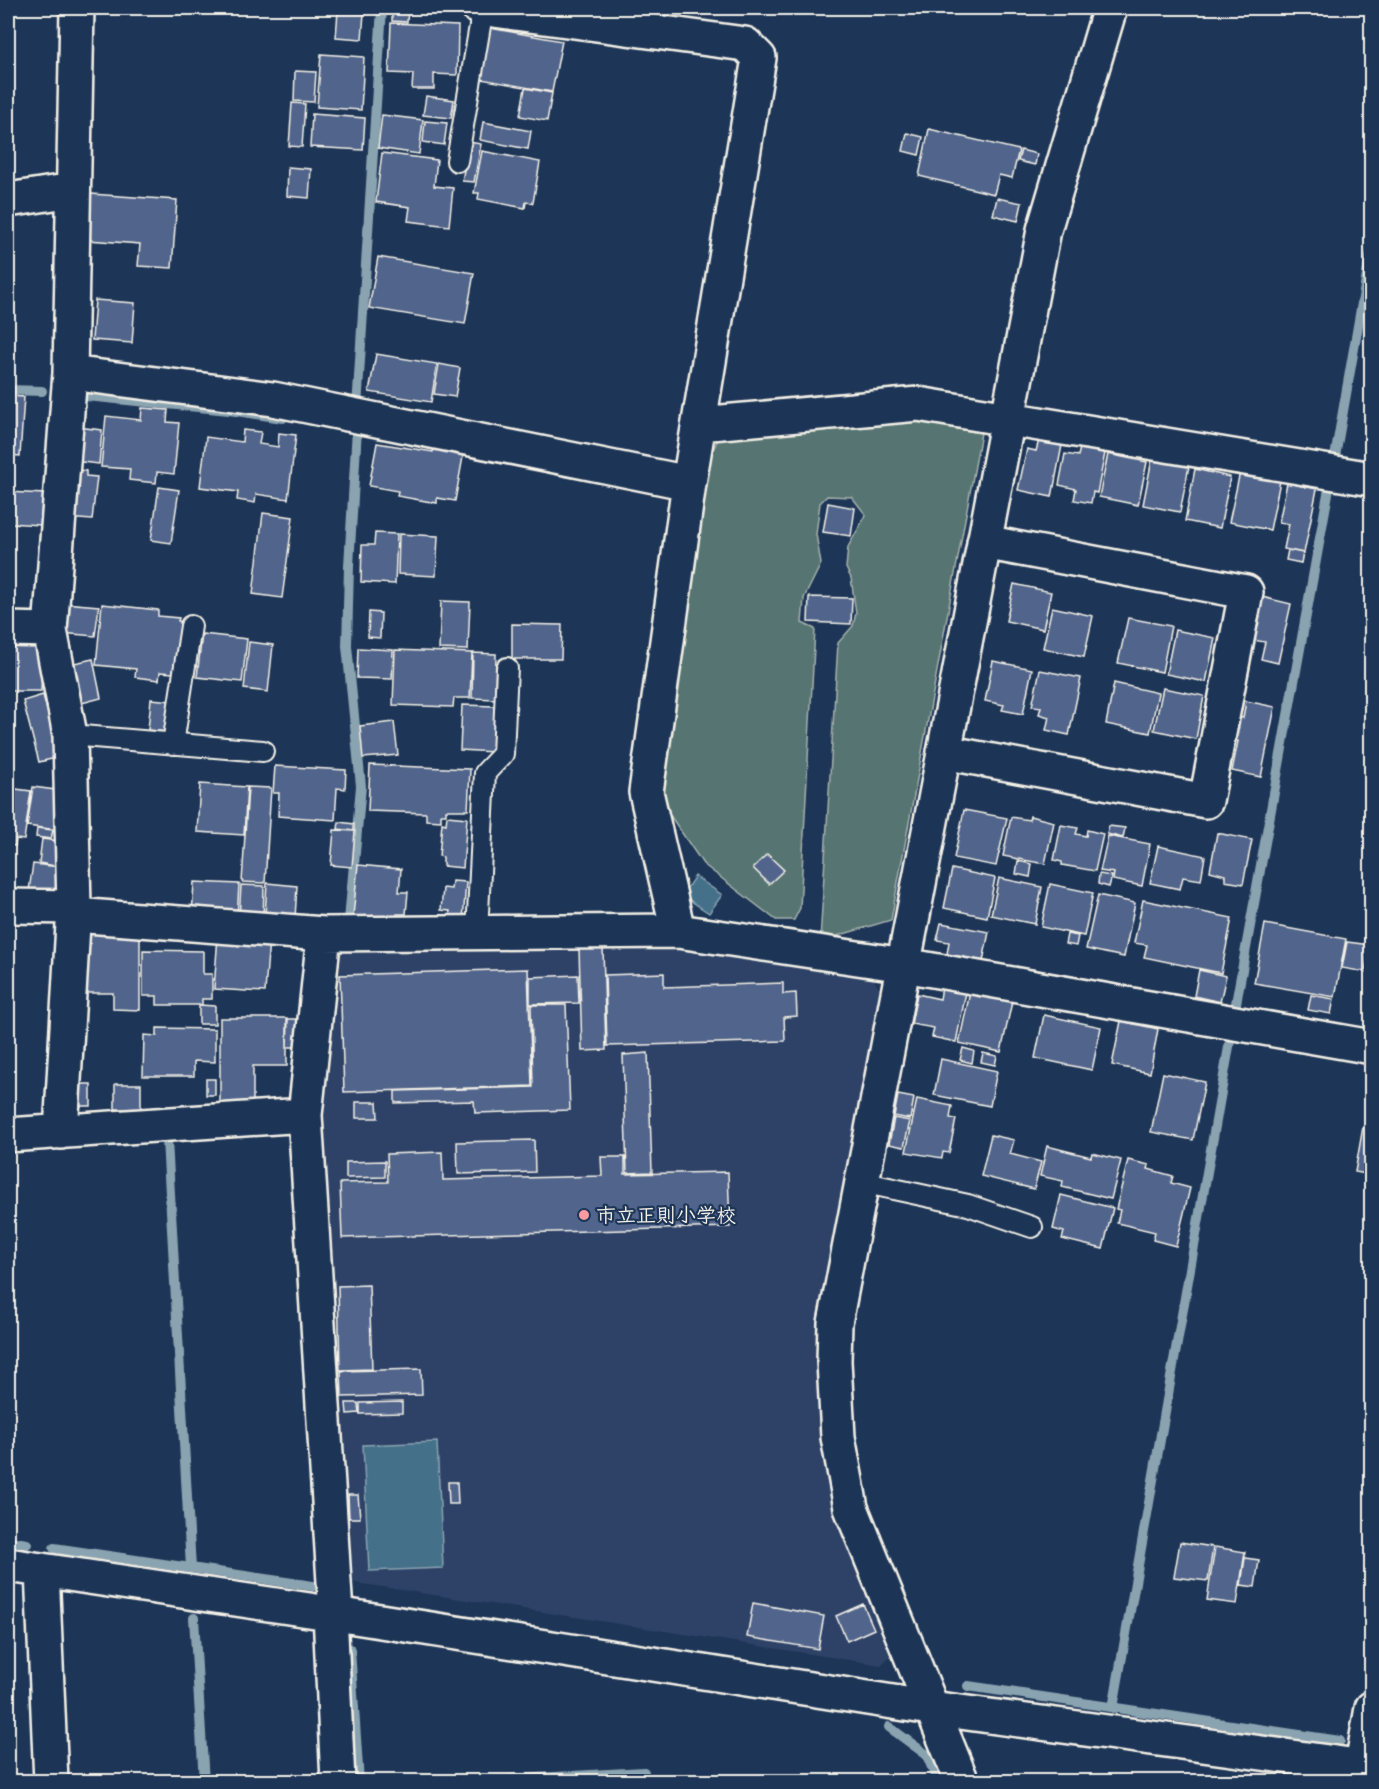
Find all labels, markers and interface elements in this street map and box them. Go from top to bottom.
place label: 市立正則小学校 [596,1204,736,1232]
marker: 市立正則小学校 [577,1208,591,1222]

